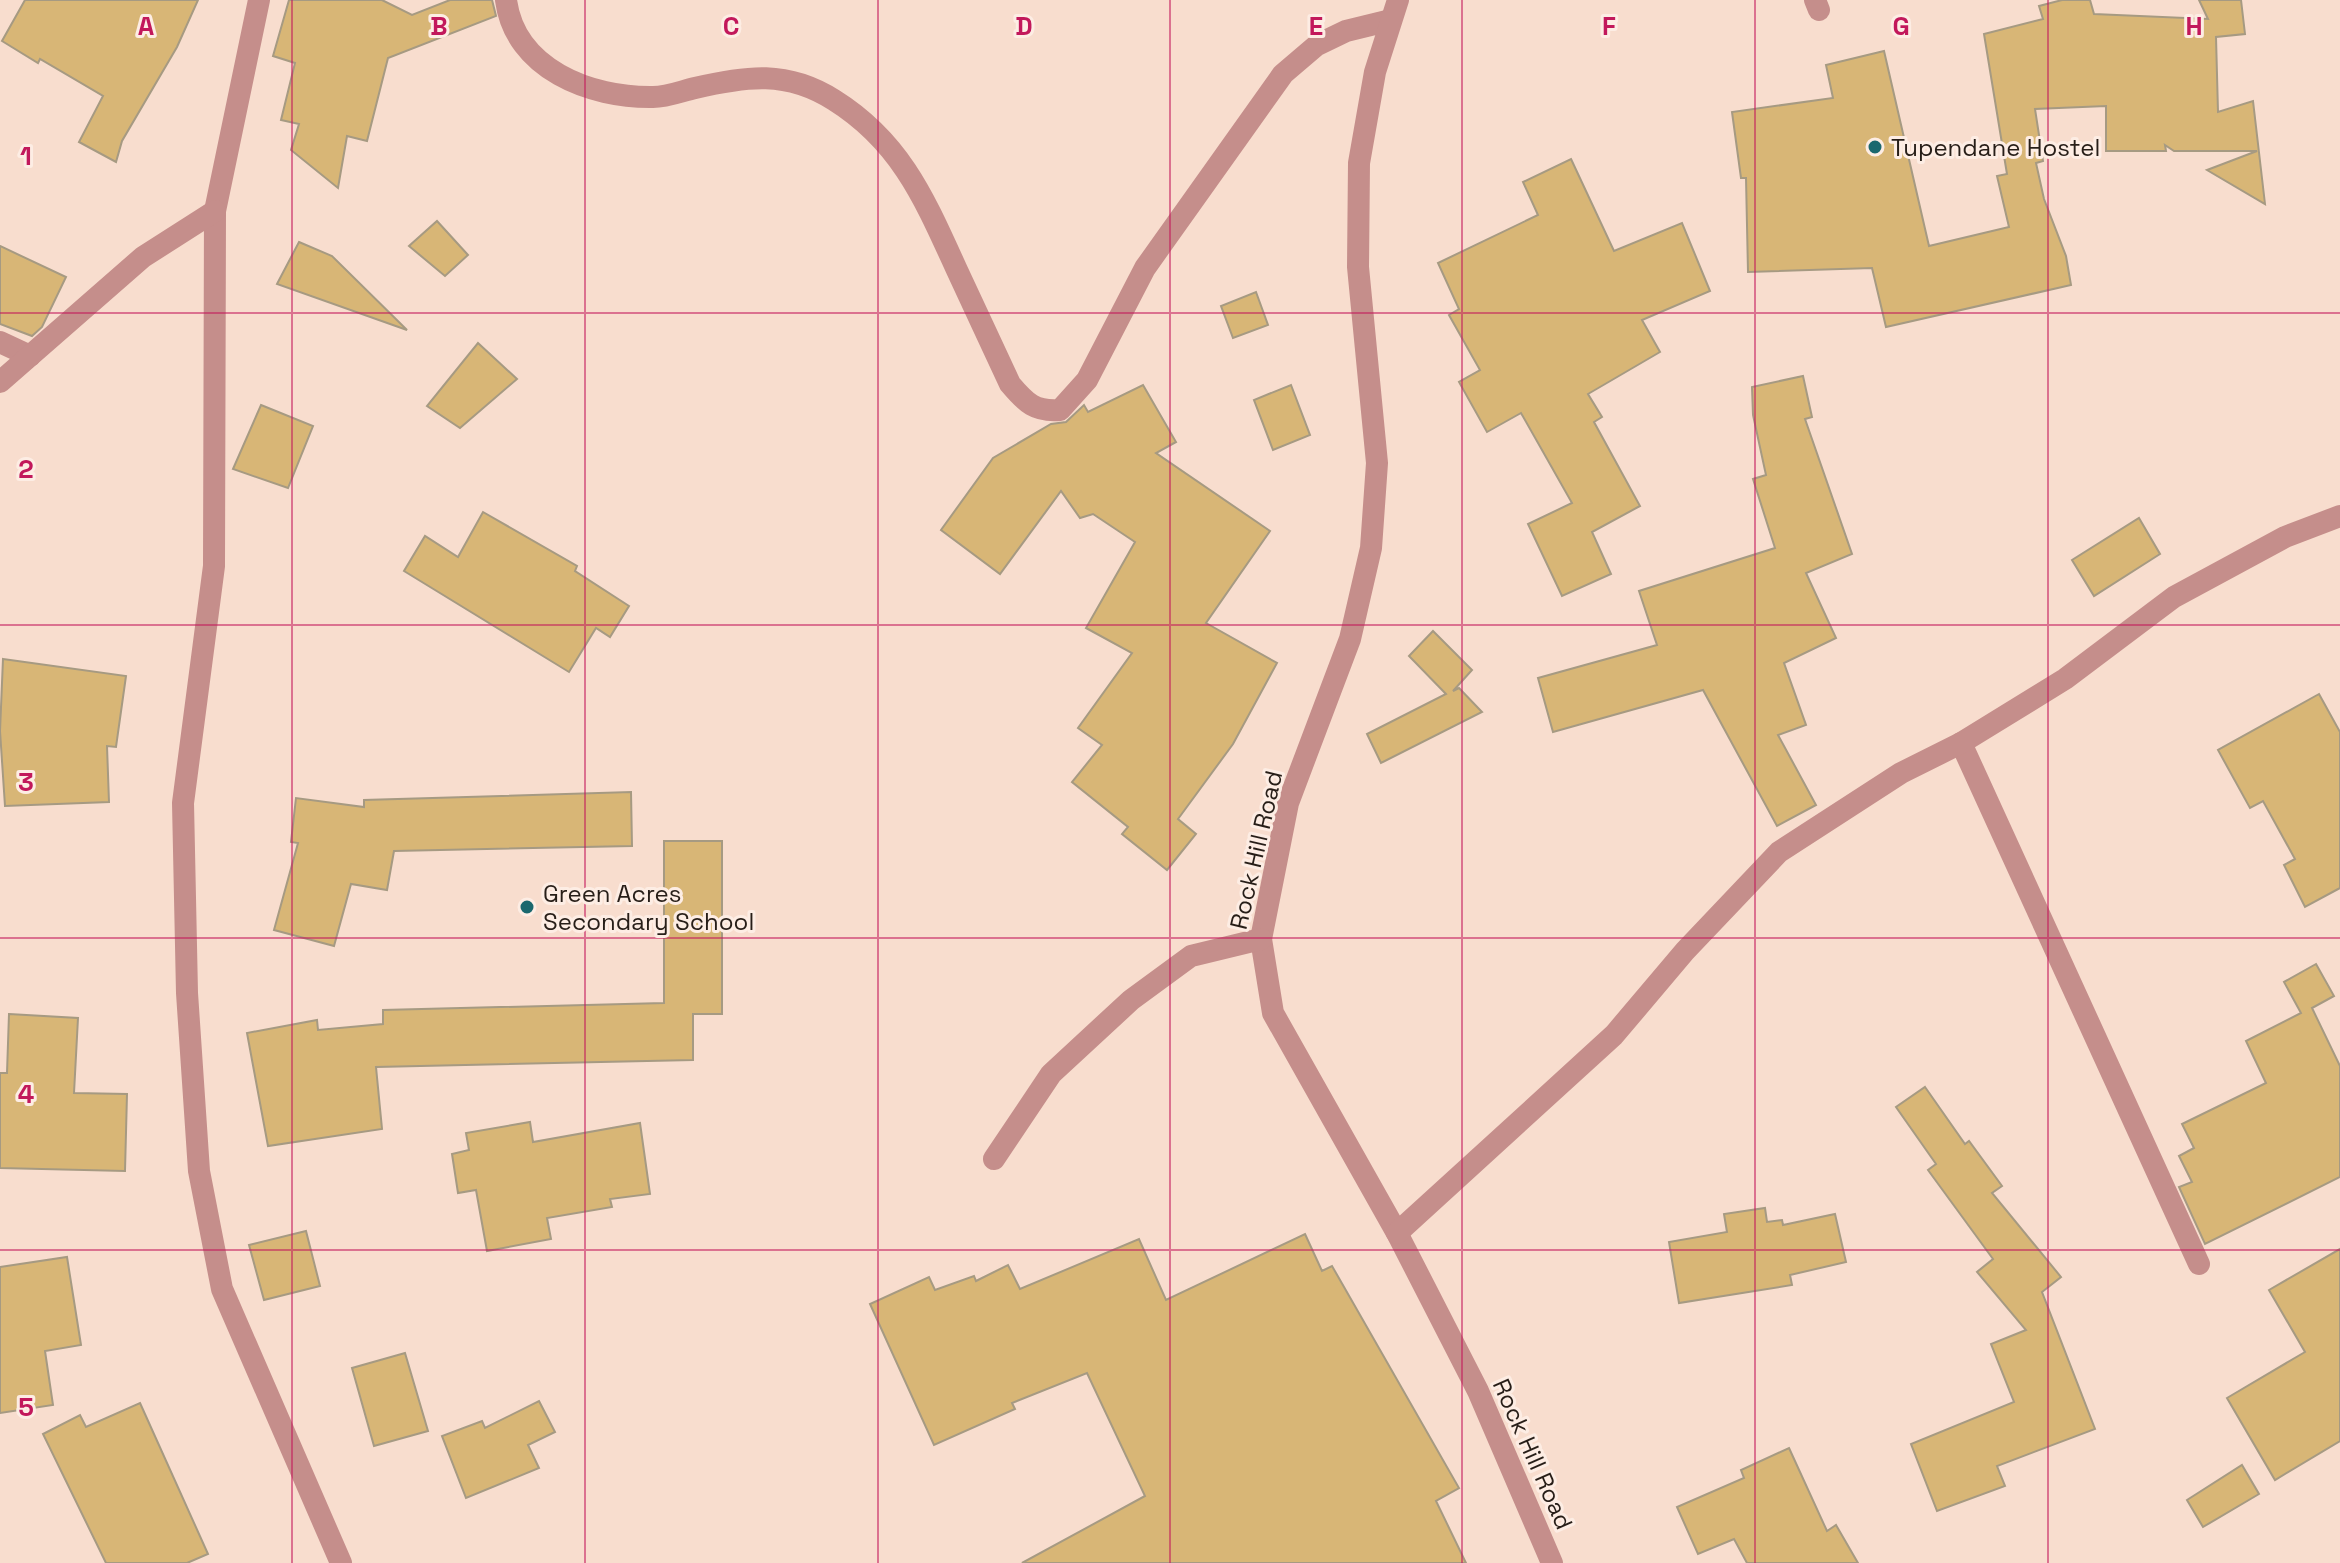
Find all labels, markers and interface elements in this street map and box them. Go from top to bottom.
text: A [138,9,155,43]
text: B [430,9,448,43]
text: C [723,9,739,43]
text: D [1015,9,1033,43]
text: E [1309,9,1323,43]
text: F [1602,9,1616,43]
text: G [1892,9,1910,43]
text: H [2185,9,2203,43]
place label: Tupendane Hostel [1891,132,2100,163]
marker: Tupendane Hostel [1866,138,1884,156]
text: 1 [20,139,32,173]
text: 2 [18,452,34,486]
text: 3 [18,765,34,799]
street label: Rock Hill Road [1223,768,1289,932]
place label: Green Acres Secondary School [543,878,754,937]
marker: Green Acres Secondary School [518,898,536,916]
text: 4 [18,1077,34,1111]
street label: Rock Hill Road [1486,1374,1580,1534]
text: 5 [18,1390,34,1424]

